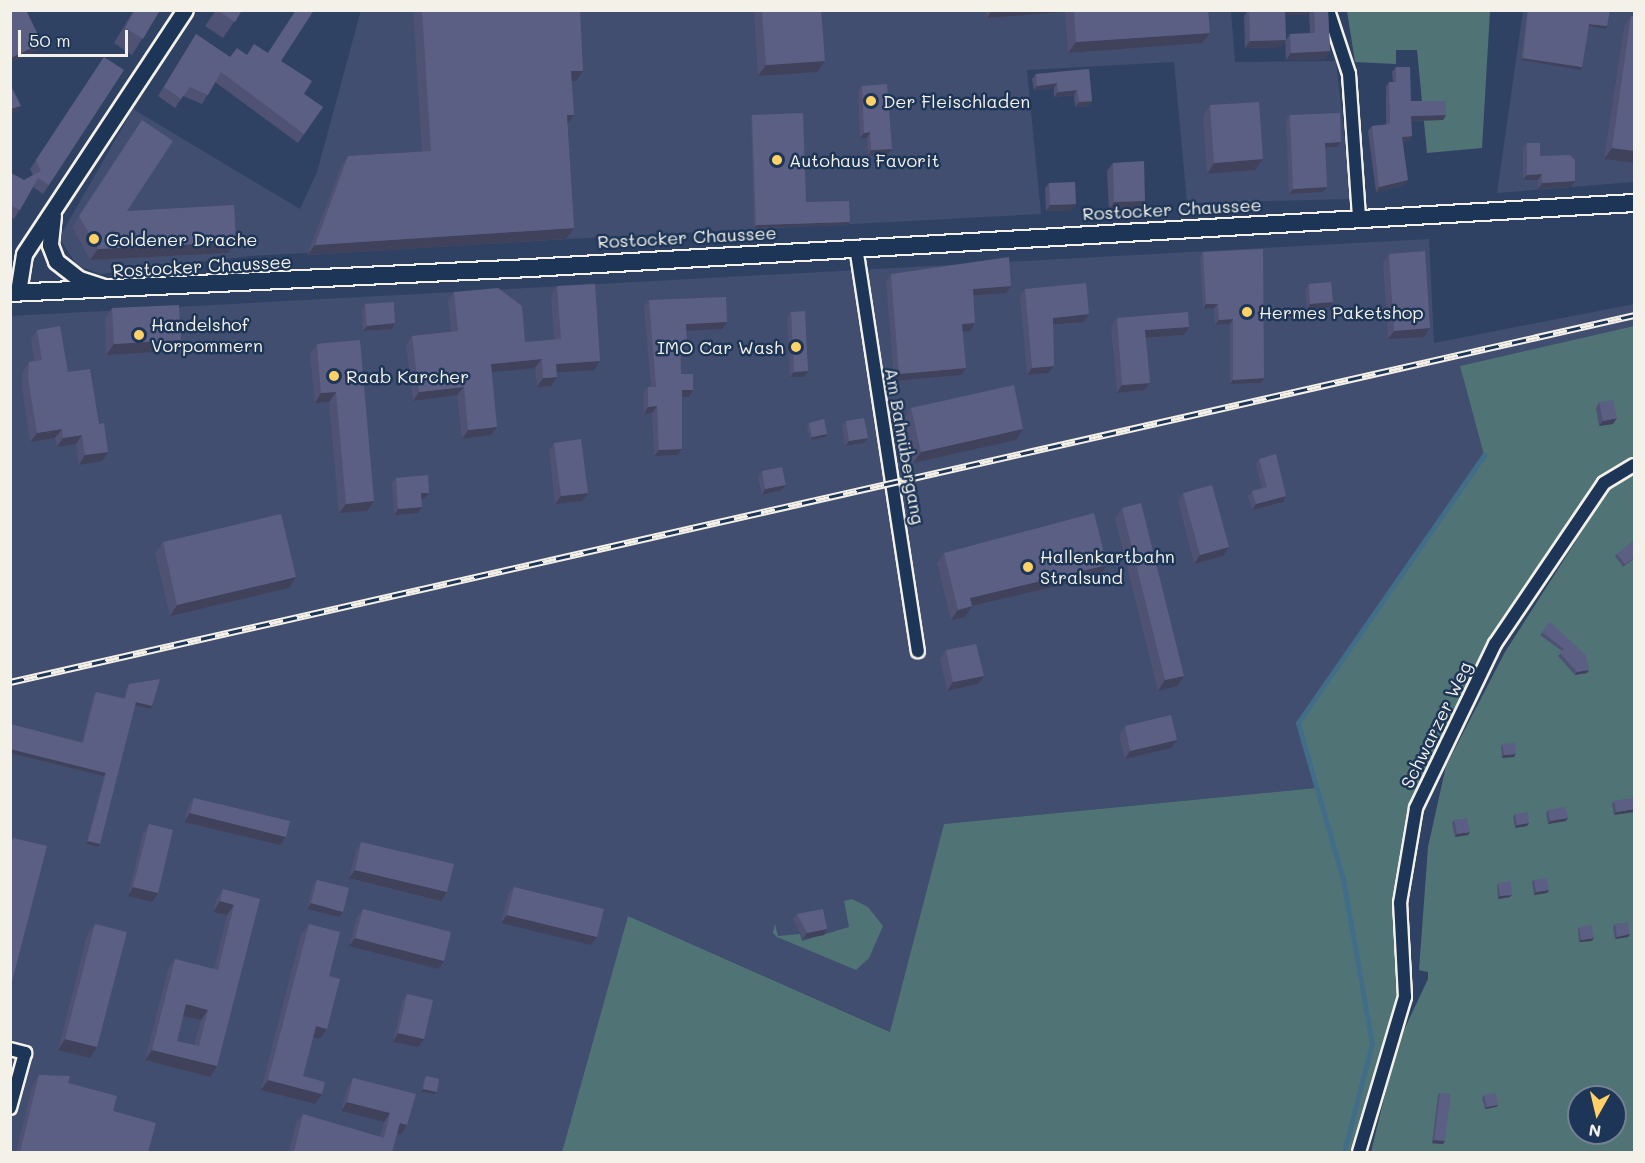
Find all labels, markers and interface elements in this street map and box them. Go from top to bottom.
scale bar [21,18,130,56]
text: 50 m [29,28,71,52]
place label: Der Fleischladen [883,90,1030,112]
marker: Der Fleischladen [864,94,878,108]
place label: Autohaus Favorit [789,149,940,171]
marker: Autohaus Favorit [770,153,784,167]
street label: Rostocker Chaussee [1082,194,1262,224]
street label: Rostocker Chaussee [597,222,777,252]
place label: Goldener Drache [106,228,257,250]
marker: Goldener Drache [87,232,101,246]
street label: Rostocker Chaussee [112,251,292,281]
place label: Hermes Paketshop [1259,301,1424,323]
marker: Hermes Paketshop [1240,305,1254,319]
place label: Handelshof Vorpommern [151,314,263,356]
marker: Handelshof Vorpommern [132,328,146,342]
place label: IMO Car Wash [657,336,784,358]
marker: IMO Car Wash [789,340,803,354]
place label: Raab Karcher [346,365,469,387]
street label: Am Bahnübergang [881,366,929,526]
marker: Raab Karcher [327,369,341,383]
place label: Hallenkartbahn Stralsund [1040,546,1175,588]
marker: Hallenkartbahn Stralsund [1021,560,1035,574]
street label: Schwarzer Weg [1396,658,1476,792]
north arrow [1567,1085,1627,1145]
text: N [1587,1120,1602,1143]

